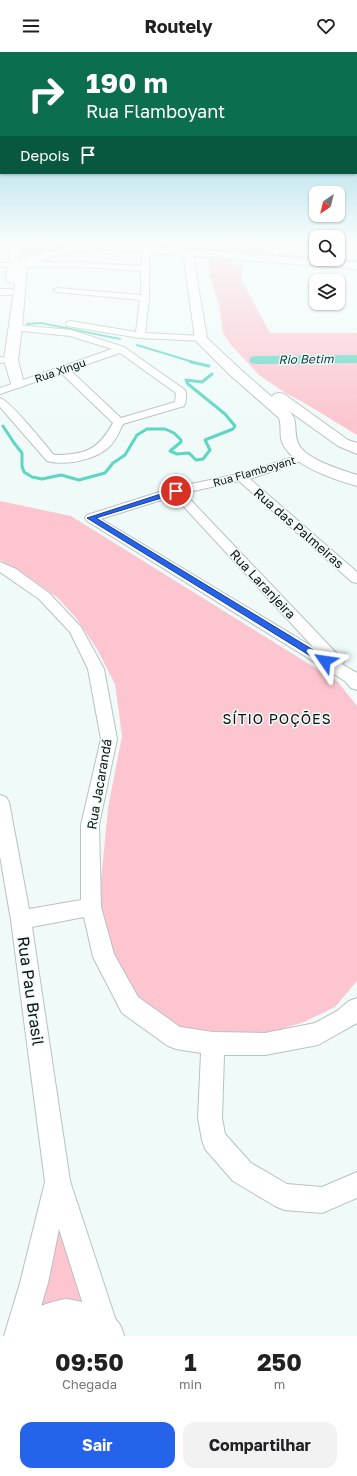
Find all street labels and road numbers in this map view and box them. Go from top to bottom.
street label: Rua Xingu [33,355,87,385]
street label: Rua Flamboyant [211,453,297,489]
street label: Rua das Palmeiras [251,485,347,572]
street label: Rua Laranjeira [227,546,299,622]
street label: Rua Jacarandá [83,737,115,831]
street label: Rua Pau Brasil [13,935,49,1047]

